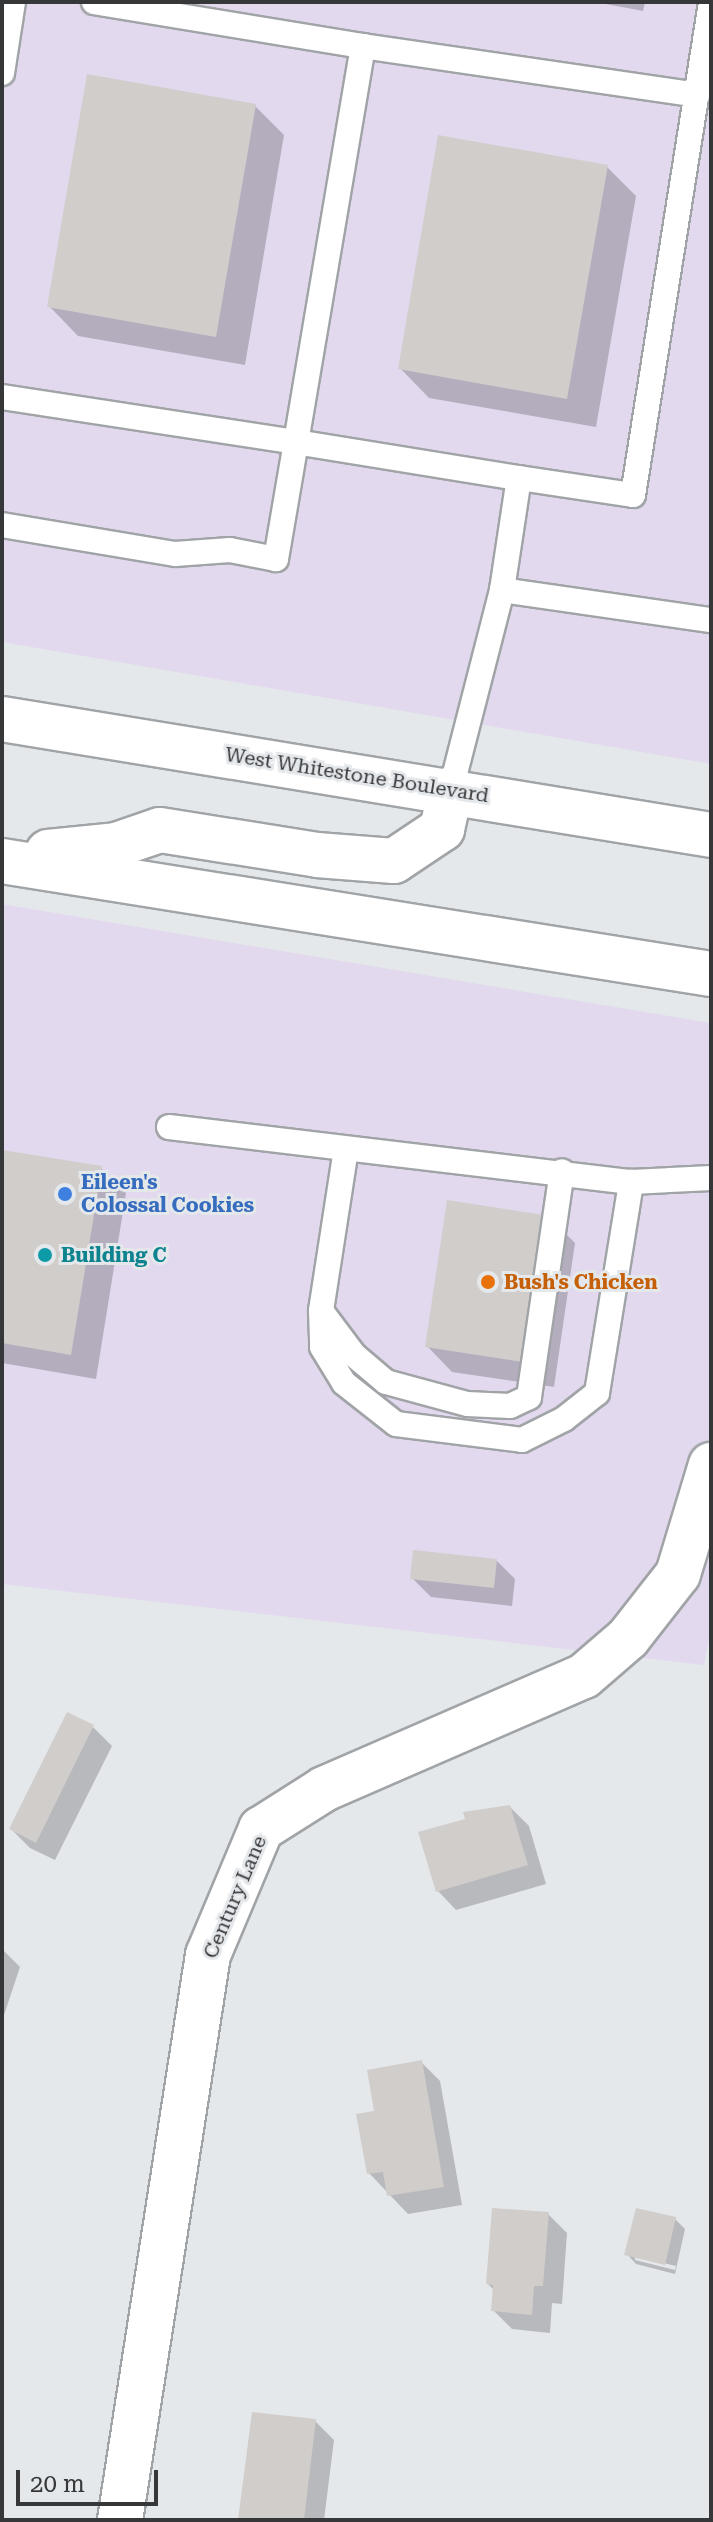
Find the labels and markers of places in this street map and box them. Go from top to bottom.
place label: Eileen's Colossal Cookies [81,1170,254,1217]
marker: Eileen's Colossal Cookies [56,1185,74,1203]
place label: Building C [61,1243,166,1267]
marker: Building C [36,1246,54,1264]
place label: Bush's Chicken [504,1270,658,1294]
marker: Bush's Chicken [479,1273,497,1291]

